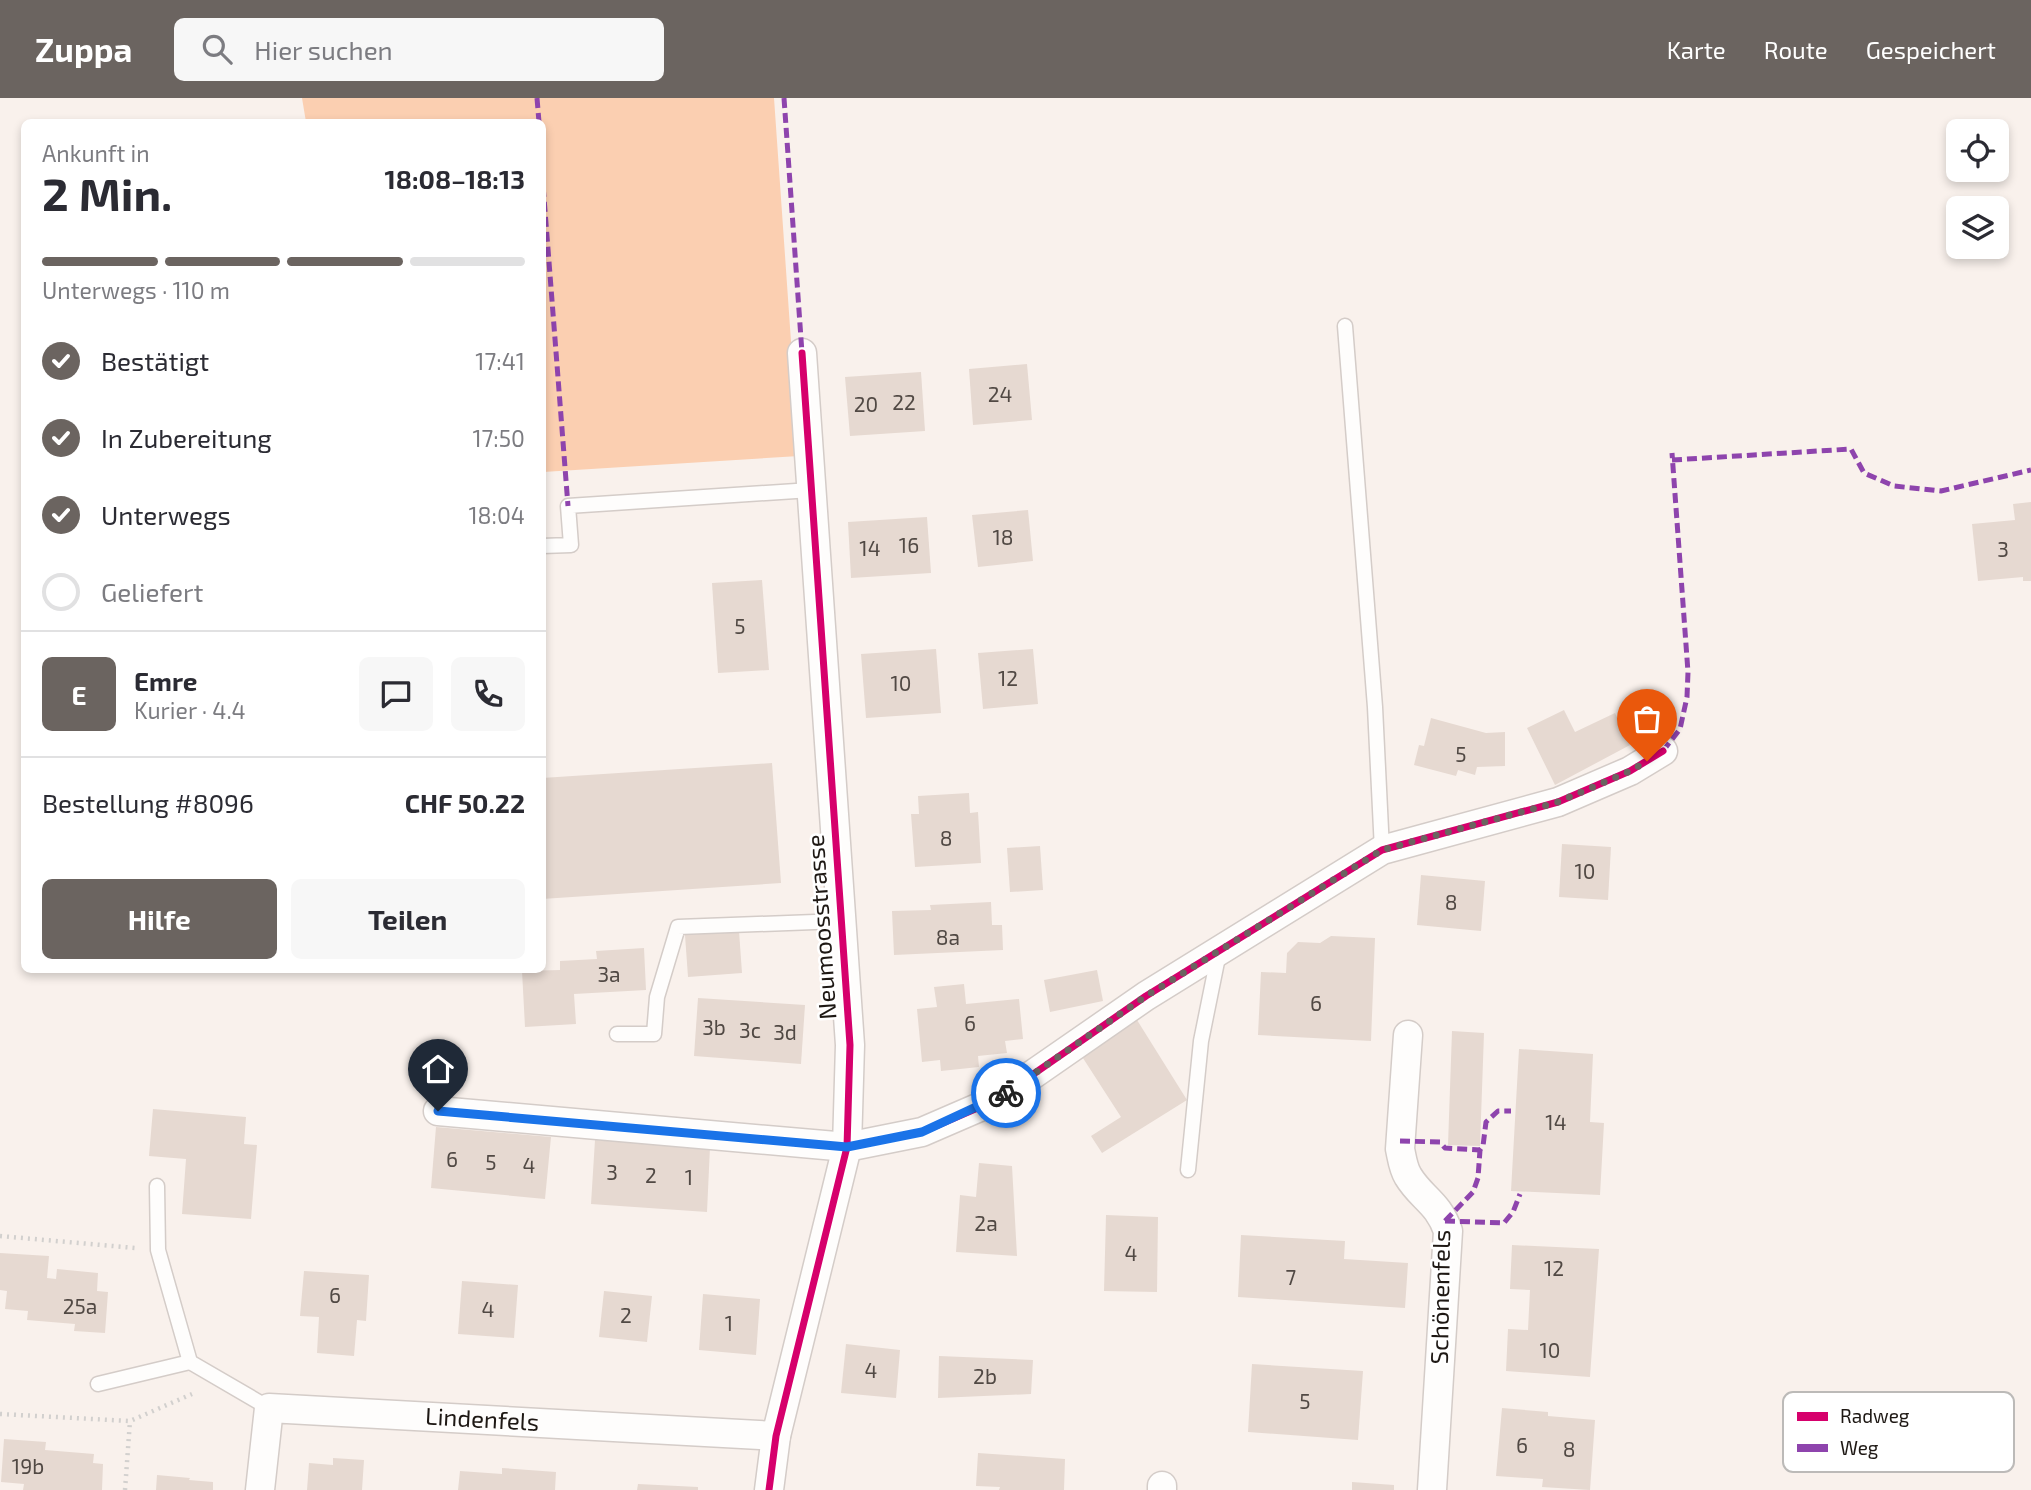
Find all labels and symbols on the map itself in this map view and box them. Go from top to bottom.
house number: 24 [988,381,1012,406]
house number: 22 [892,389,916,414]
house number: 20 [854,391,878,416]
house number: 18 [992,524,1014,549]
house number: 16 [899,532,919,557]
house number: 14 [859,535,881,560]
house number: 3 [1997,536,2009,561]
house number: 5 [734,613,746,638]
house number: 12 [998,665,1018,690]
house number: 10 [890,670,912,695]
pin [1617,689,1677,761]
house number: 5 [1455,741,1467,766]
house number: 8 [940,825,952,850]
street label: Neumoosstrasse [800,834,841,1021]
house number: 10 [1574,858,1596,883]
house number: 8 [1445,889,1457,914]
house number: 8a [936,924,960,949]
house number: 3a [597,961,621,986]
house number: 6 [1310,990,1322,1015]
house number: 6 [964,1010,976,1035]
house number: 3b [702,1014,726,1039]
house number: 3c [739,1017,761,1042]
house number: 3d [773,1019,797,1044]
pin [408,1039,468,1111]
courier [971,1058,1041,1128]
house number: 14 [1545,1109,1567,1134]
house number: 6 [446,1146,458,1171]
house number: 5 [485,1149,497,1174]
house number: 4 [523,1152,535,1177]
house number: 3 [606,1159,618,1184]
house number: 2 [645,1162,657,1187]
house number: 1 [685,1164,693,1189]
house number: 2a [974,1210,998,1235]
street label: Schönenfels [1424,1229,1455,1365]
house number: 4 [1125,1240,1137,1265]
house number: 12 [1544,1255,1564,1280]
house number: 7 [1286,1264,1297,1289]
house number: 6 [329,1282,341,1307]
house number: 25a [63,1293,97,1318]
house number: 4 [482,1296,494,1321]
house number: 2 [620,1302,632,1327]
house number: 1 [725,1310,733,1335]
house number: 10 [1539,1337,1561,1362]
house number: 4 [865,1357,877,1382]
house number: 2b [973,1363,997,1388]
house number: 5 [1299,1388,1311,1413]
legend [1783,1392,2014,1472]
street label: Lindenfels [425,1401,540,1436]
text: Radweg [1840,1404,1910,1427]
house number: 6 [1516,1432,1528,1457]
house number: 8 [1563,1436,1575,1461]
text: Weg [1840,1436,1879,1459]
house number: 19b [12,1453,44,1478]

